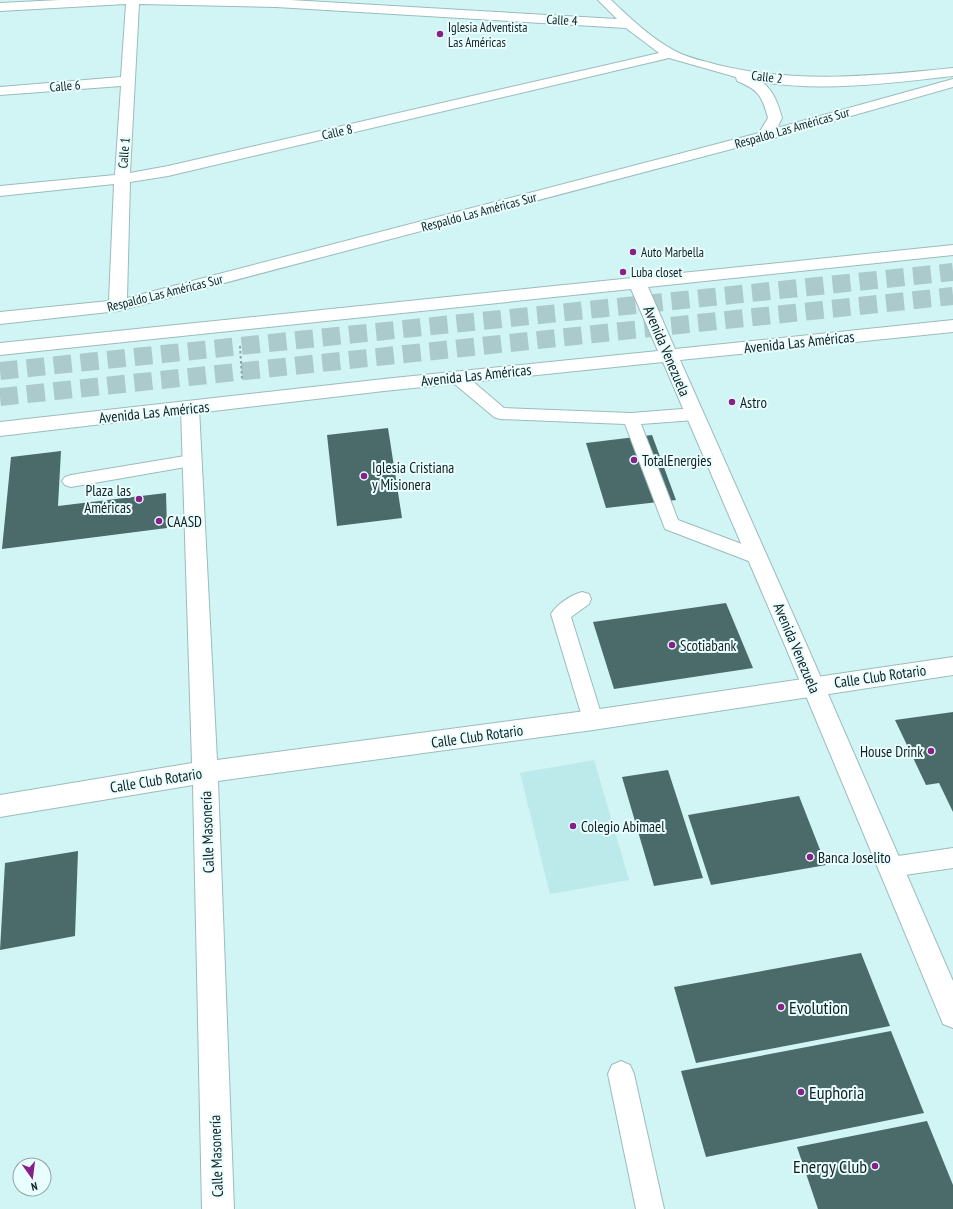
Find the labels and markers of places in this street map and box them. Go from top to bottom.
place label: Iglesia Adventista Las Américas [448,19,527,51]
marker: Iglesia Adventista Las Américas [435,29,445,39]
place label: Auto Marbella [641,244,704,261]
marker: Auto Marbella [628,247,638,257]
place label: Luba closet [631,264,682,281]
marker: Luba closet [618,267,628,277]
place label: Astro [740,393,767,412]
marker: Astro [727,397,737,407]
place label: TotalEnergies [642,451,712,470]
marker: TotalEnergies [629,455,639,465]
place label: Iglesia Cristiana y Misionera [372,458,454,494]
marker: Iglesia Cristiana y Misionera [359,471,369,481]
place label: Plaza las Américas [84,481,131,517]
marker: Plaza las Américas [134,494,144,504]
place label: CAASD [167,512,202,531]
marker: CAASD [154,516,164,526]
place label: Scotiabank [680,636,736,655]
marker: Scotiabank [667,640,677,650]
place label: House Drink [860,742,923,761]
marker: House Drink [926,746,936,756]
place label: Colegio Abimael [581,817,665,836]
marker: Colegio Abimael [568,821,578,831]
place label: Banca Joselito [818,848,891,867]
marker: Banca Joselito [805,852,815,862]
place label: Evolution [789,996,848,1019]
marker: Evolution [776,1002,786,1012]
place label: Euphoria [809,1081,864,1104]
marker: Euphoria [796,1087,806,1097]
place label: Energy Club [793,1155,867,1178]
marker: Energy Club [870,1161,880,1171]

